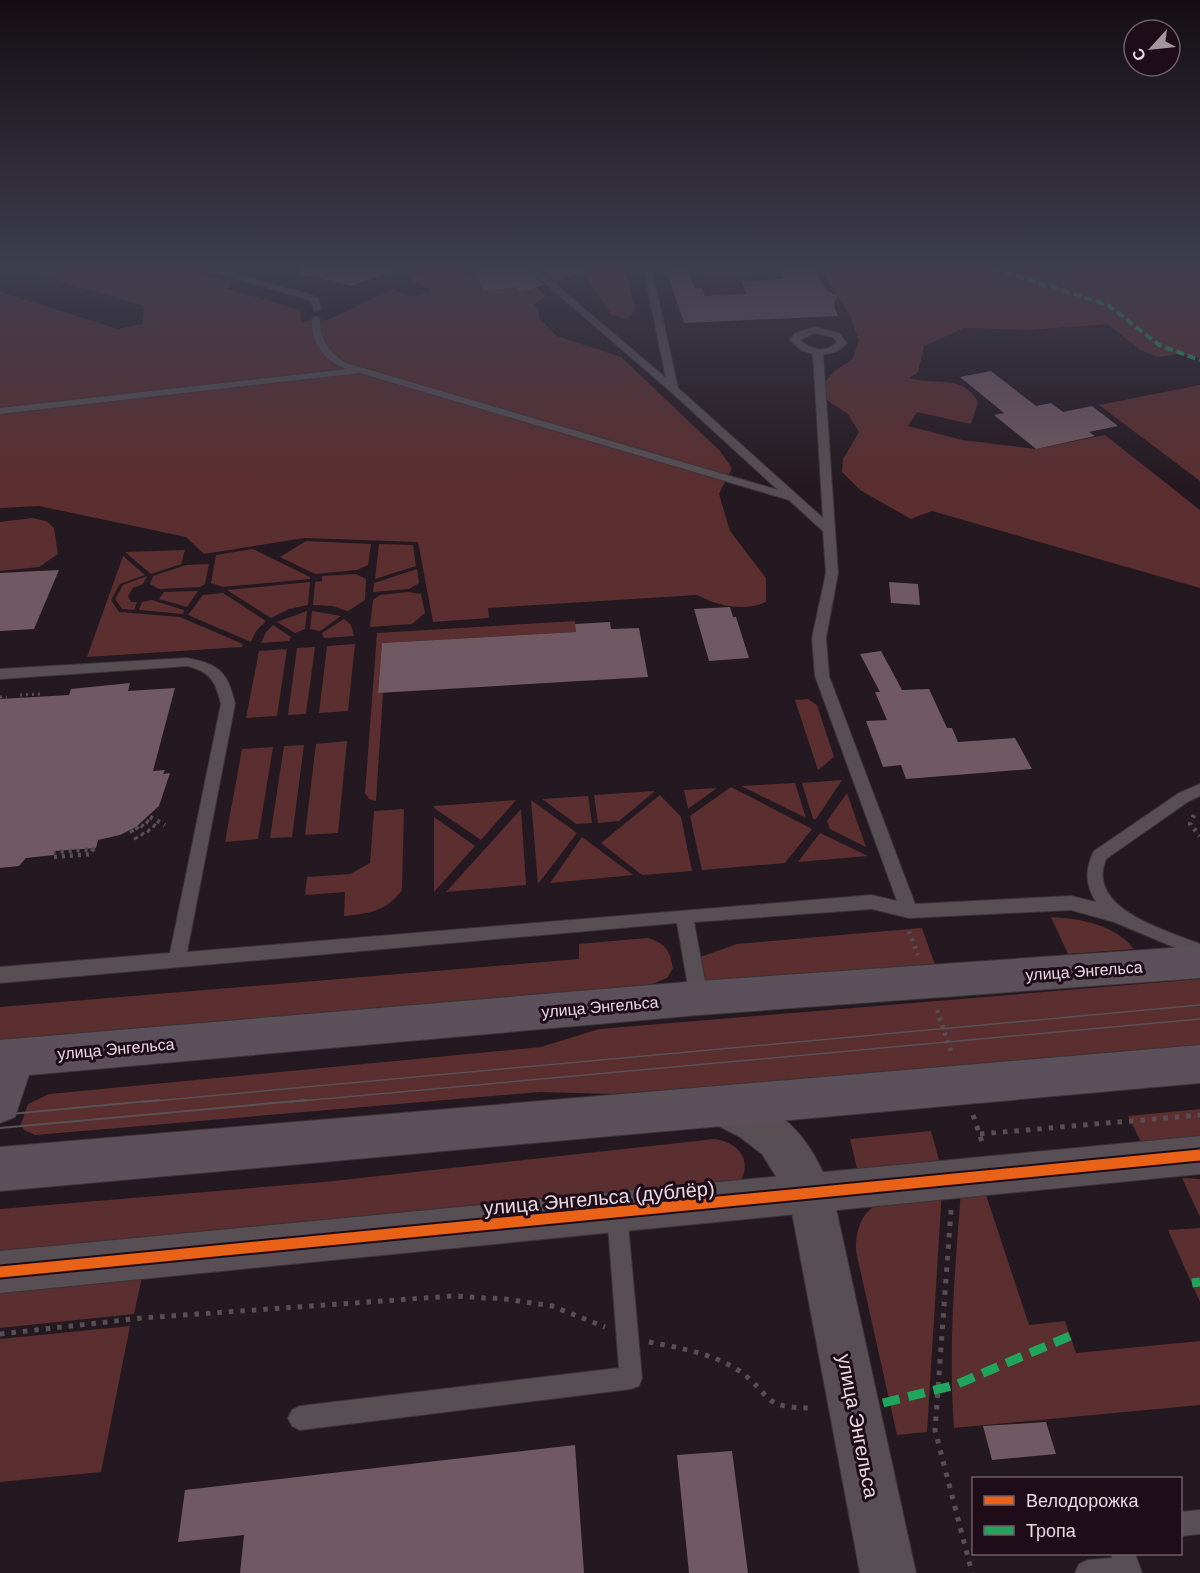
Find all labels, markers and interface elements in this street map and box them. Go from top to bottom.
north arrow [1122,18,1182,78]
text: С [1129,45,1149,64]
street label: улица Энгельса [1025,958,1143,984]
street label: улица Энгельса [541,993,659,1021]
street label: улица Энгельса [57,1035,175,1063]
street label: улица Энгельса (дублёр) [483,1177,715,1219]
street label: улица Энгельса [833,1352,883,1501]
legend [972,1477,1182,1555]
text: Велодорожка [1026,1491,1139,1511]
text: Тропа [1026,1521,1077,1541]

